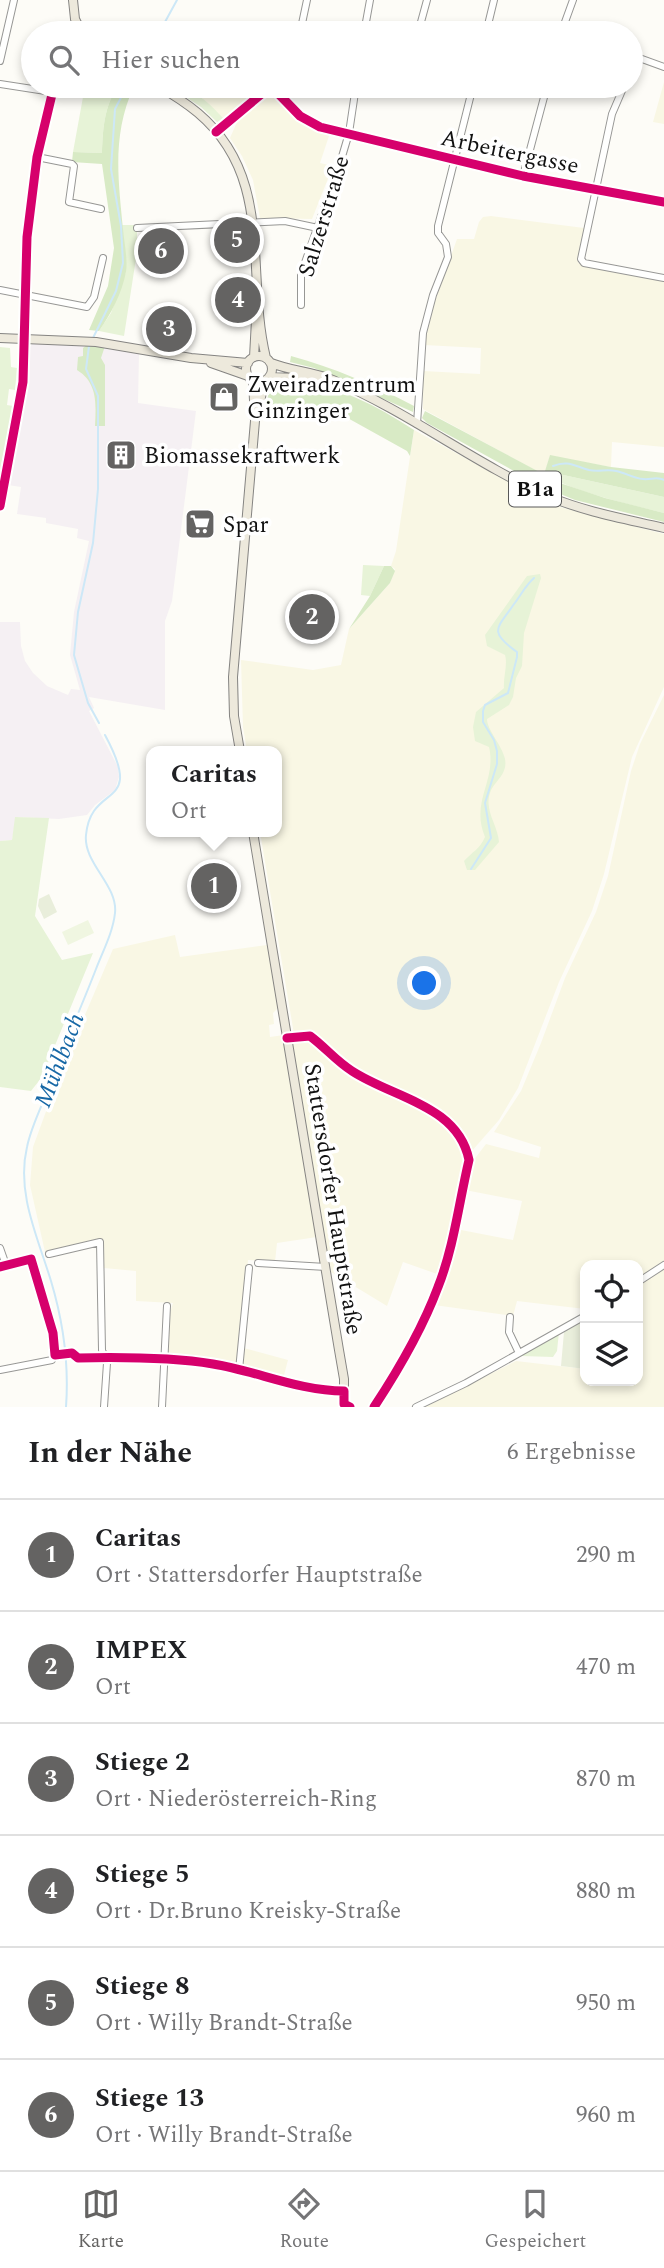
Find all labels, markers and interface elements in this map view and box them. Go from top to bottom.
search box [21,21,643,98]
text: Hier suchen [101,40,241,80]
icon: search [45,41,83,79]
street label: Arbeitergasse [437,121,582,184]
street label: Salzerstraße [289,151,359,282]
pin: 5 [214,214,260,266]
pin: 6 [138,225,184,277]
pin: 4 [215,274,261,326]
pin: 3 [146,303,192,355]
place label: Zweiradzentrum Ginzinger [247,368,416,429]
shop icon: Zweiradzentrum Ginzinger [207,380,241,414]
building icon: Biomassekraftwerk [104,438,138,472]
place label: Biomassekraftwerk [144,439,340,474]
road number: B1a [509,472,561,506]
supermarket icon: Spar [183,507,217,541]
place label: Spar [223,508,269,543]
pin: 2 [289,591,335,643]
popup [146,746,282,837]
text: Caritas [171,754,257,794]
text: Ort [171,794,207,829]
pin: 1 [191,860,237,912]
your location [407,966,441,1000]
water label: Mühlbach [25,1008,94,1113]
street label: Stattersdorfer Hauptstraße [294,1061,371,1338]
map controls [580,1260,643,1386]
button: locate [580,1260,643,1323]
button: layers [580,1323,643,1386]
text: In der Nähe [28,1430,192,1476]
text: 6 Ergebnisse [507,1435,636,1470]
text: Caritas [95,1518,181,1558]
text: 1 [45,1538,57,1573]
text: 290 m [576,1538,636,1573]
text: Ort · Stattersdorfer Hauptstraße [95,1558,423,1593]
text: IMPEX [95,1630,187,1670]
text: 2 [45,1650,57,1685]
text: 470 m [576,1650,636,1685]
text: Ort [95,1670,131,1705]
text: Stiege 2 [95,1742,190,1782]
text: 3 [45,1762,57,1797]
text: 870 m [576,1762,636,1797]
text: Ort · Niederösterreich-Ring [95,1782,377,1817]
text: Stiege 5 [95,1854,190,1894]
text: 4 [45,1874,57,1909]
text: 880 m [576,1874,636,1909]
text: Ort · Dr.Bruno Kreisky-Straße [95,1894,401,1929]
text: Stiege 8 [95,1966,190,2006]
text: 5 [45,1986,57,2021]
text: 950 m [576,1986,636,2021]
text: Ort · Willy Brandt-Straße [95,2006,353,2041]
text: Stiege 13 [95,2078,204,2118]
text: 6 [45,2098,57,2133]
text: 960 m [576,2098,636,2133]
text: Ort · Willy Brandt-Straße [95,2118,353,2153]
tab: Karte [78,2185,124,2256]
tab: Route [279,2185,329,2256]
tab: Gespeichert [485,2185,586,2256]

